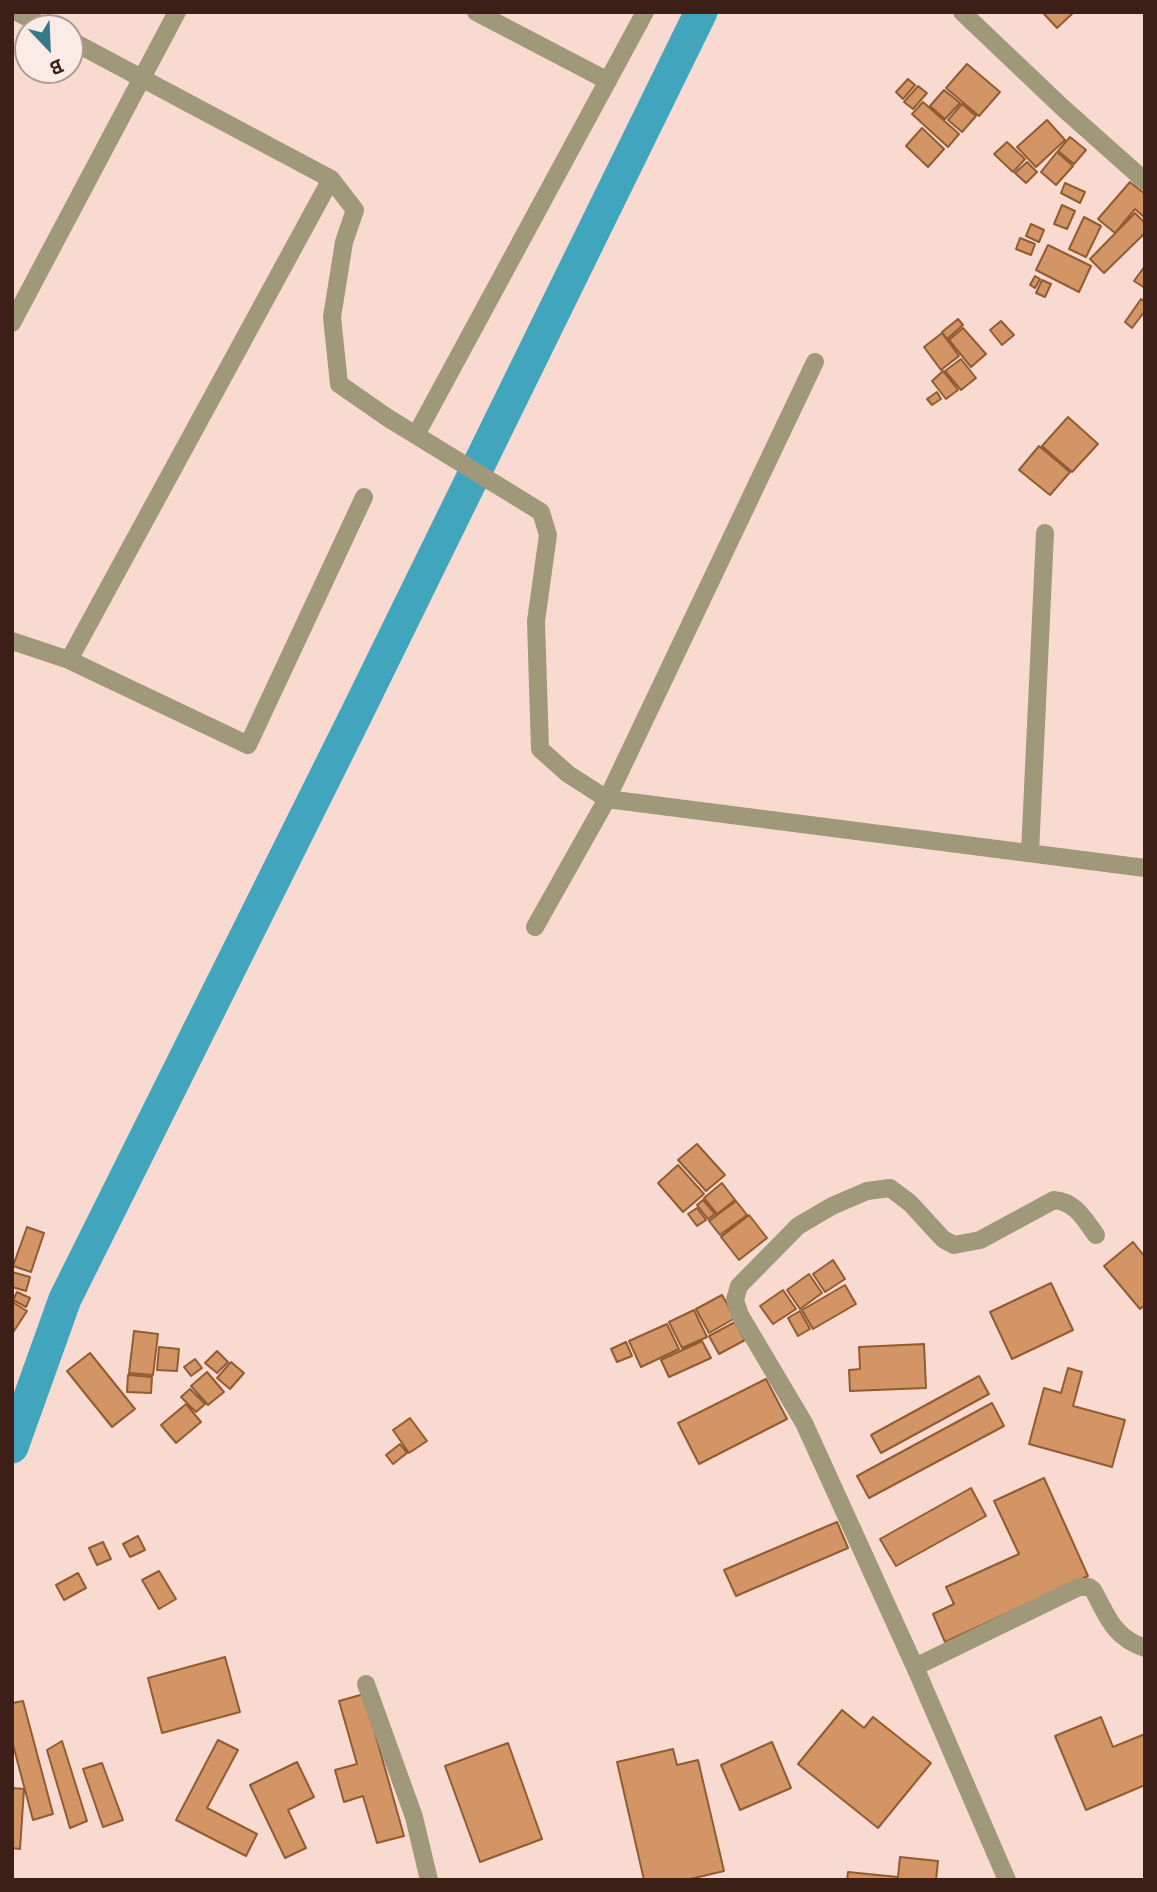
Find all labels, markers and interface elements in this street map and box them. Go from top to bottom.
north arrow [14,14,84,84]
text: B [46,53,67,81]

